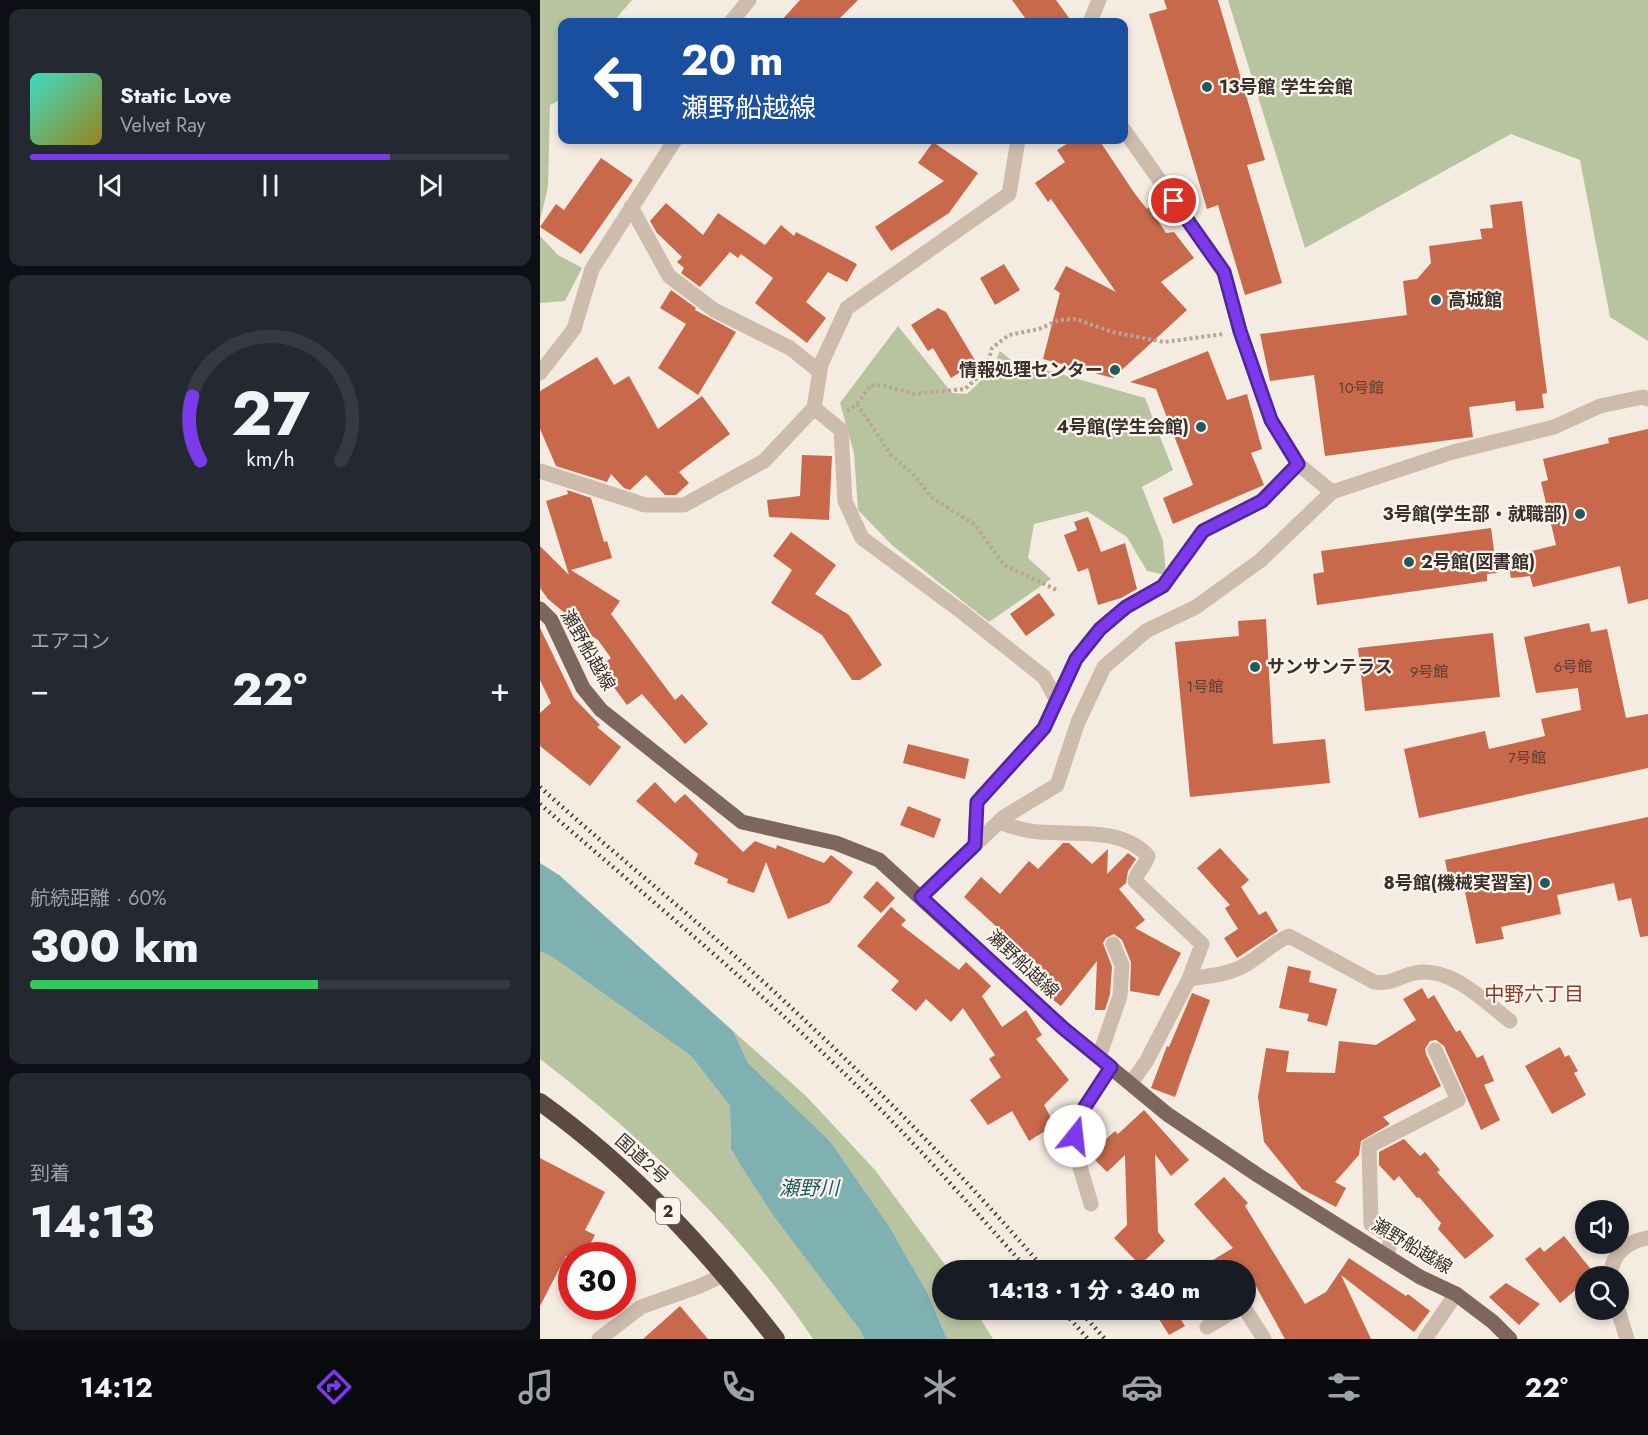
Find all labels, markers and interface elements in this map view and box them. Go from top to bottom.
text: 20 m [681,30,783,91]
icon: left [582,42,660,120]
place label: 13号館 学生会館 [1219,74,1353,100]
text: Static Love [120,79,231,111]
marker: 13号館 学生会館 [1200,80,1214,94]
text: 瀬野船越線 [681,88,816,127]
text: Velvet Ray [120,111,206,140]
icon: previous [94,169,127,202]
icon: pause [254,169,287,202]
icon: next [414,169,447,202]
pin [1148,175,1199,226]
icon: arrive [1157,184,1190,217]
place label: 高城館 [1448,287,1502,313]
marker: 高城館 [1429,293,1443,307]
place label: 情報処理センター [959,357,1103,383]
marker: 情報処理センター [1108,363,1122,377]
text: 27 [231,368,310,458]
house number: 10号館 [1338,377,1384,399]
place label: 4号館(学生会館) [1056,414,1189,440]
marker: 4号館(学生会館) [1194,420,1208,434]
text: km/h [246,443,294,474]
place label: 3号館(学生部・就職部) [1383,501,1568,527]
marker: 3号館(学生部・就職部) [1573,507,1587,521]
place label: 2号館(図書館) [1421,549,1535,575]
marker: 2号館(図書館) [1402,555,1416,569]
street label: 瀬野船越線 [554,605,622,695]
text: エアコン [30,627,110,656]
place label: サンサンテラス [1267,654,1393,680]
house number: 6号館 [1554,656,1592,678]
text: 22° [232,657,307,722]
marker: サンサンテラス [1248,660,1262,674]
house number: 9号館 [1410,661,1448,683]
text: − [30,666,49,713]
text: + [490,666,510,713]
house number: 1号館 [1187,676,1223,698]
house number: 7号館 [1508,747,1546,769]
place label: 8号館(機械実習室) [1383,870,1533,896]
marker: 8号館(機械実習室) [1538,876,1552,890]
text: 航続距離 · 60% [30,884,167,913]
text: 300 km [30,914,199,979]
street label: 瀬野船越線 [981,924,1065,1004]
district label: 中野六丁目 [1484,980,1584,1009]
position arrow [1043,1104,1107,1168]
street label: 国道2号 [609,1128,675,1190]
text: 到着 [30,1159,70,1188]
water label: 瀬野川 [779,1174,841,1203]
text: 14:13 [30,1189,154,1254]
road number: 2 [656,1198,680,1224]
map controls [1575,1200,1629,1320]
button: sound [1575,1200,1629,1254]
street label: 瀬野船越線 [1367,1212,1457,1280]
speed limit sign: 30 [558,1242,636,1320]
button: search [1575,1266,1629,1320]
text: 14:13 · 1 分 · 340 m [988,1274,1200,1306]
icon: directions [313,1366,355,1408]
icon: music [515,1366,557,1408]
icon: phone [717,1366,759,1408]
icon: climate [919,1366,961,1408]
icon: car [1121,1366,1163,1408]
icon: filters [1323,1366,1365,1408]
text: 14:12 [80,1368,153,1407]
text: 22° [1525,1368,1568,1407]

